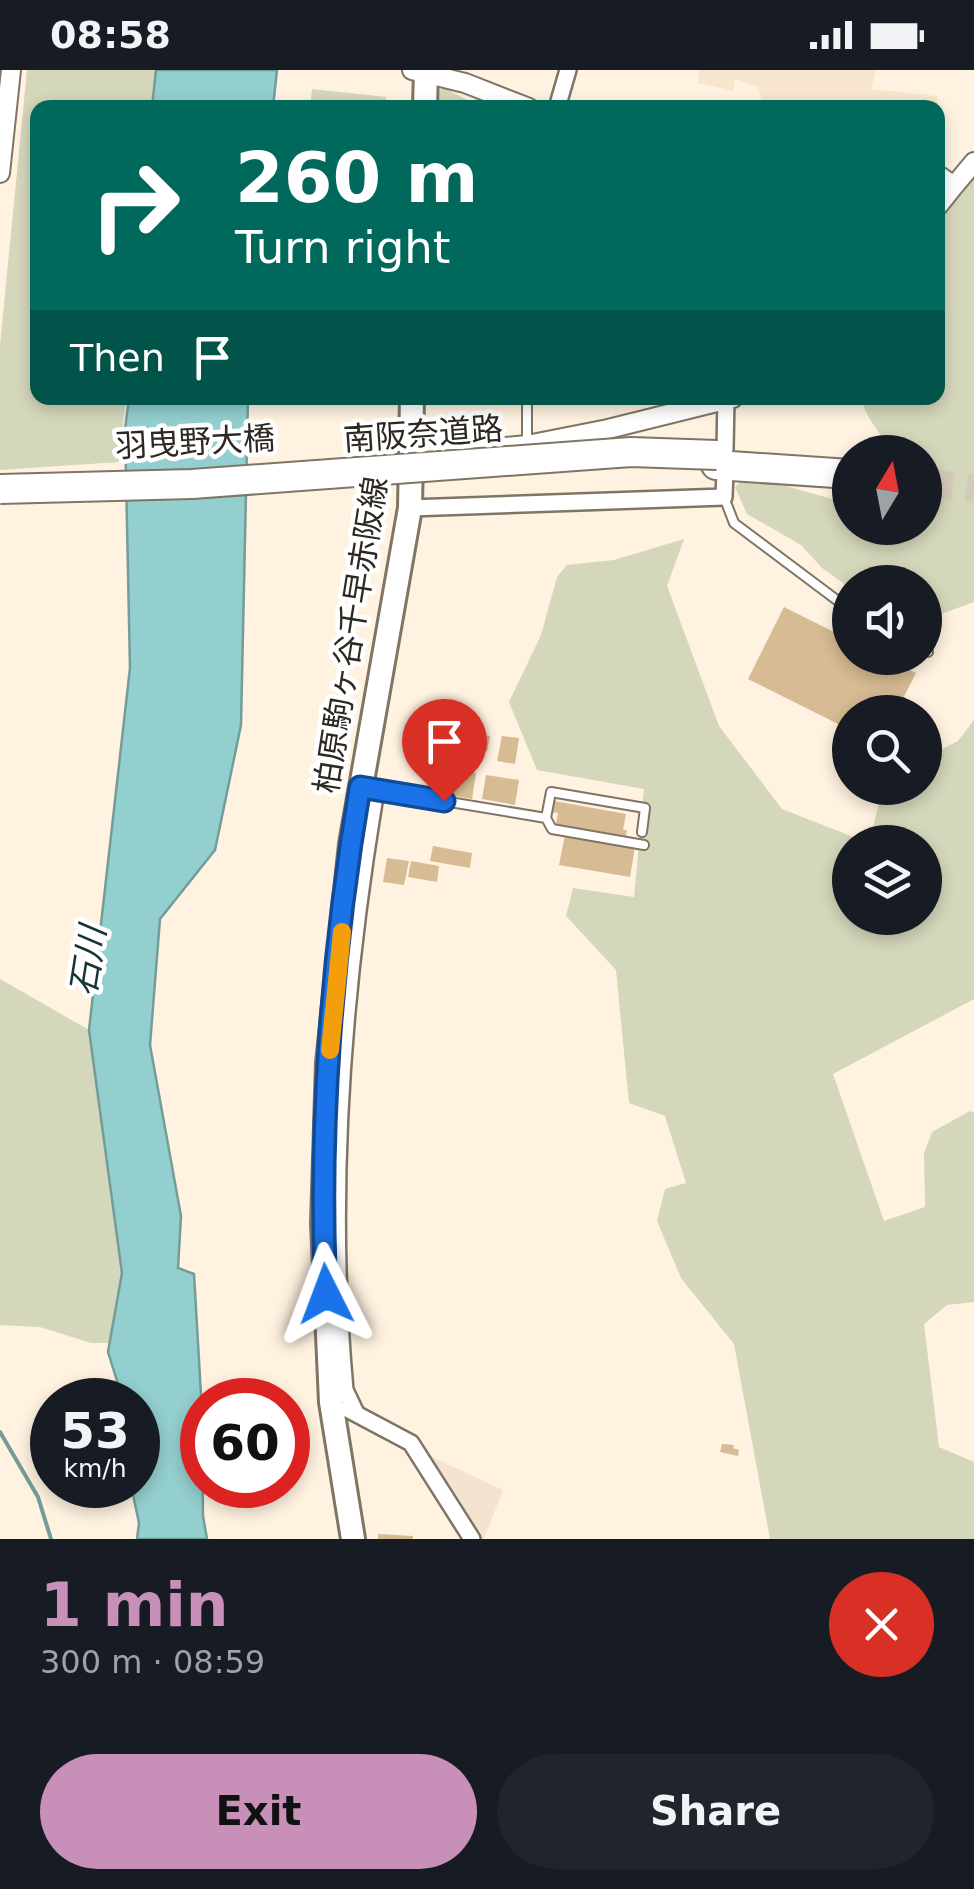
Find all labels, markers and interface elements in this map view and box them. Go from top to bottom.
text: 08:58 [50,13,171,57]
text: 260 m [235,137,478,219]
icon: right [70,140,200,270]
text: Turn right [235,221,450,274]
icon: arrive [185,330,240,385]
text: Then [70,336,165,380]
street label: 南阪奈道路 [342,409,504,459]
street label: 羽曳野大橋 [114,419,276,465]
north arrow [832,435,942,545]
map controls [832,435,942,935]
street label: 柏原駒ヶ谷千早赤阪線 [307,474,395,796]
button: sound [832,565,942,675]
button: search [832,695,942,805]
pin [402,699,487,802]
icon: arrive [417,714,472,769]
button: layers [832,825,942,935]
water label: 石川 [63,919,114,999]
position arrow [274,1242,378,1346]
speed limit sign: 60 [180,1378,310,1508]
text: 53 [60,1402,130,1460]
text: km/h [63,1454,127,1483]
text: 1 min [40,1570,228,1640]
button: close [829,1572,934,1677]
text: 300 m · 08:59 [40,1643,265,1681]
button: Exit [40,1754,477,1869]
button: Share [497,1754,934,1869]

